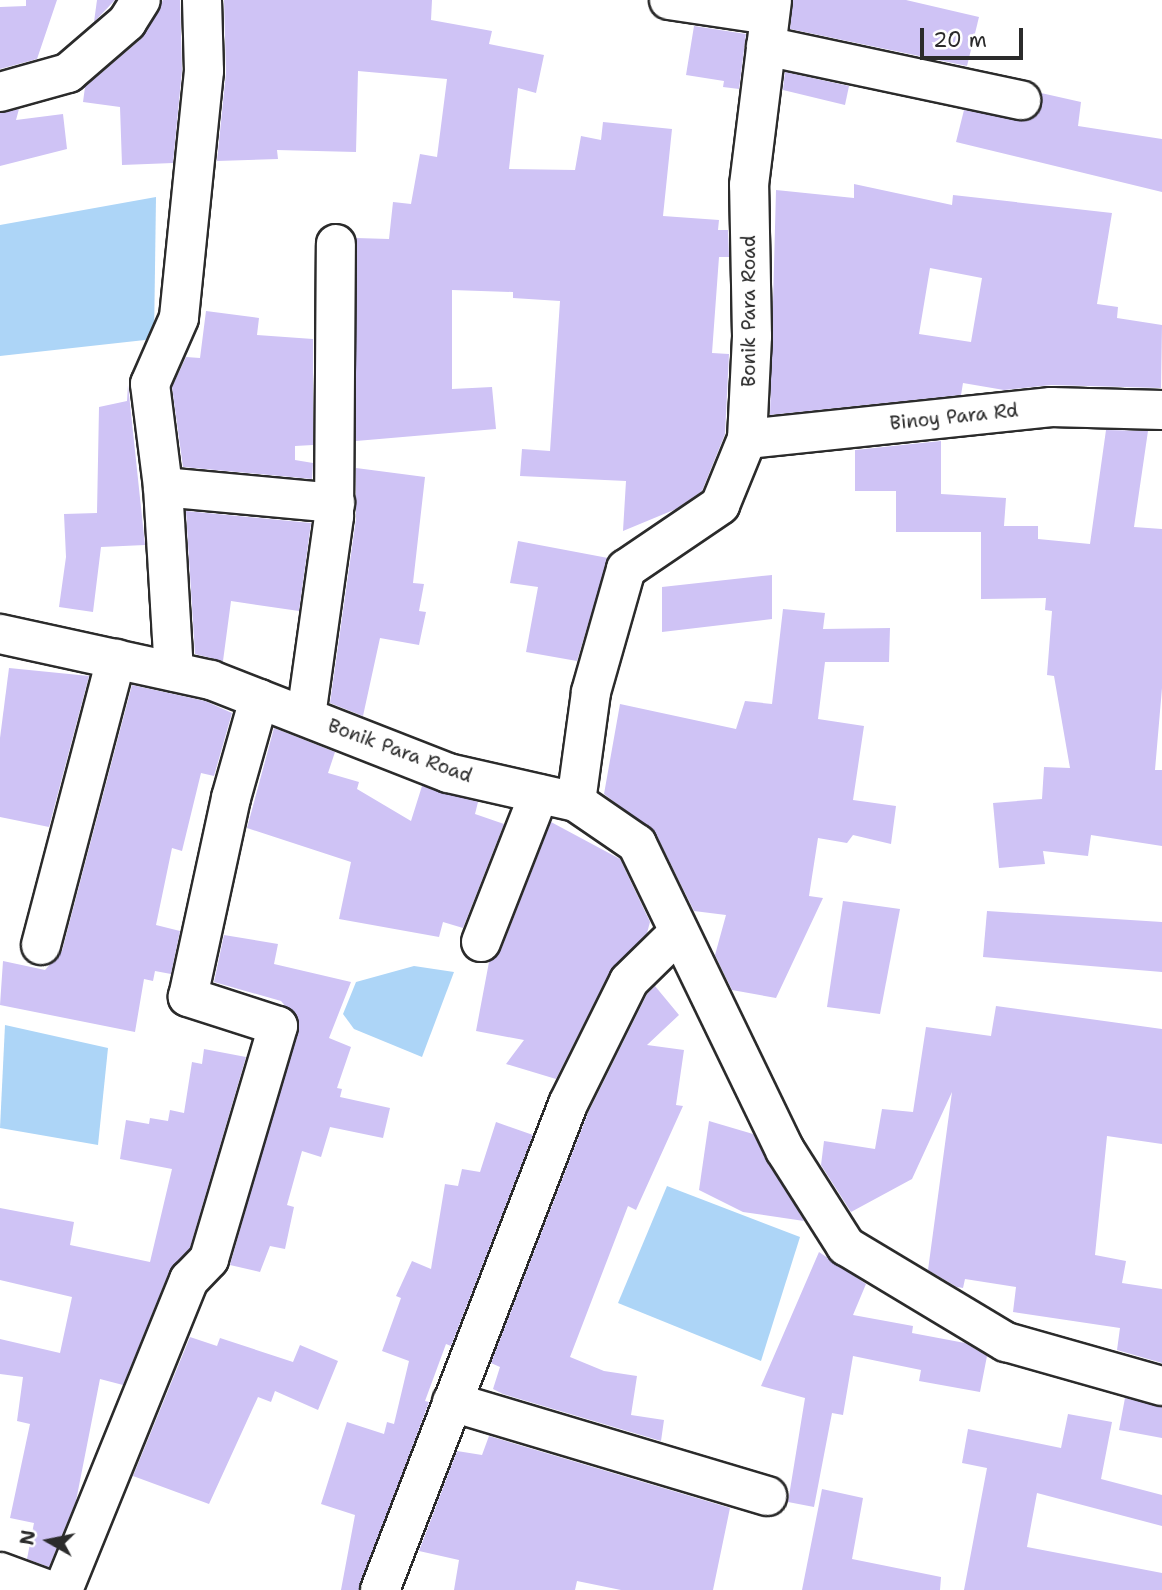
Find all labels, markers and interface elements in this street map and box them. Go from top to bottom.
scale bar [924,14,1027,58]
text: 20 m [933,26,987,54]
street label: Bonik Para Road [738,235,760,387]
street label: Binoy Para Rd [889,399,1019,435]
street label: Bonik Para Road [325,714,475,788]
north arrow [14,1506,84,1576]
text: N [14,1528,41,1547]

